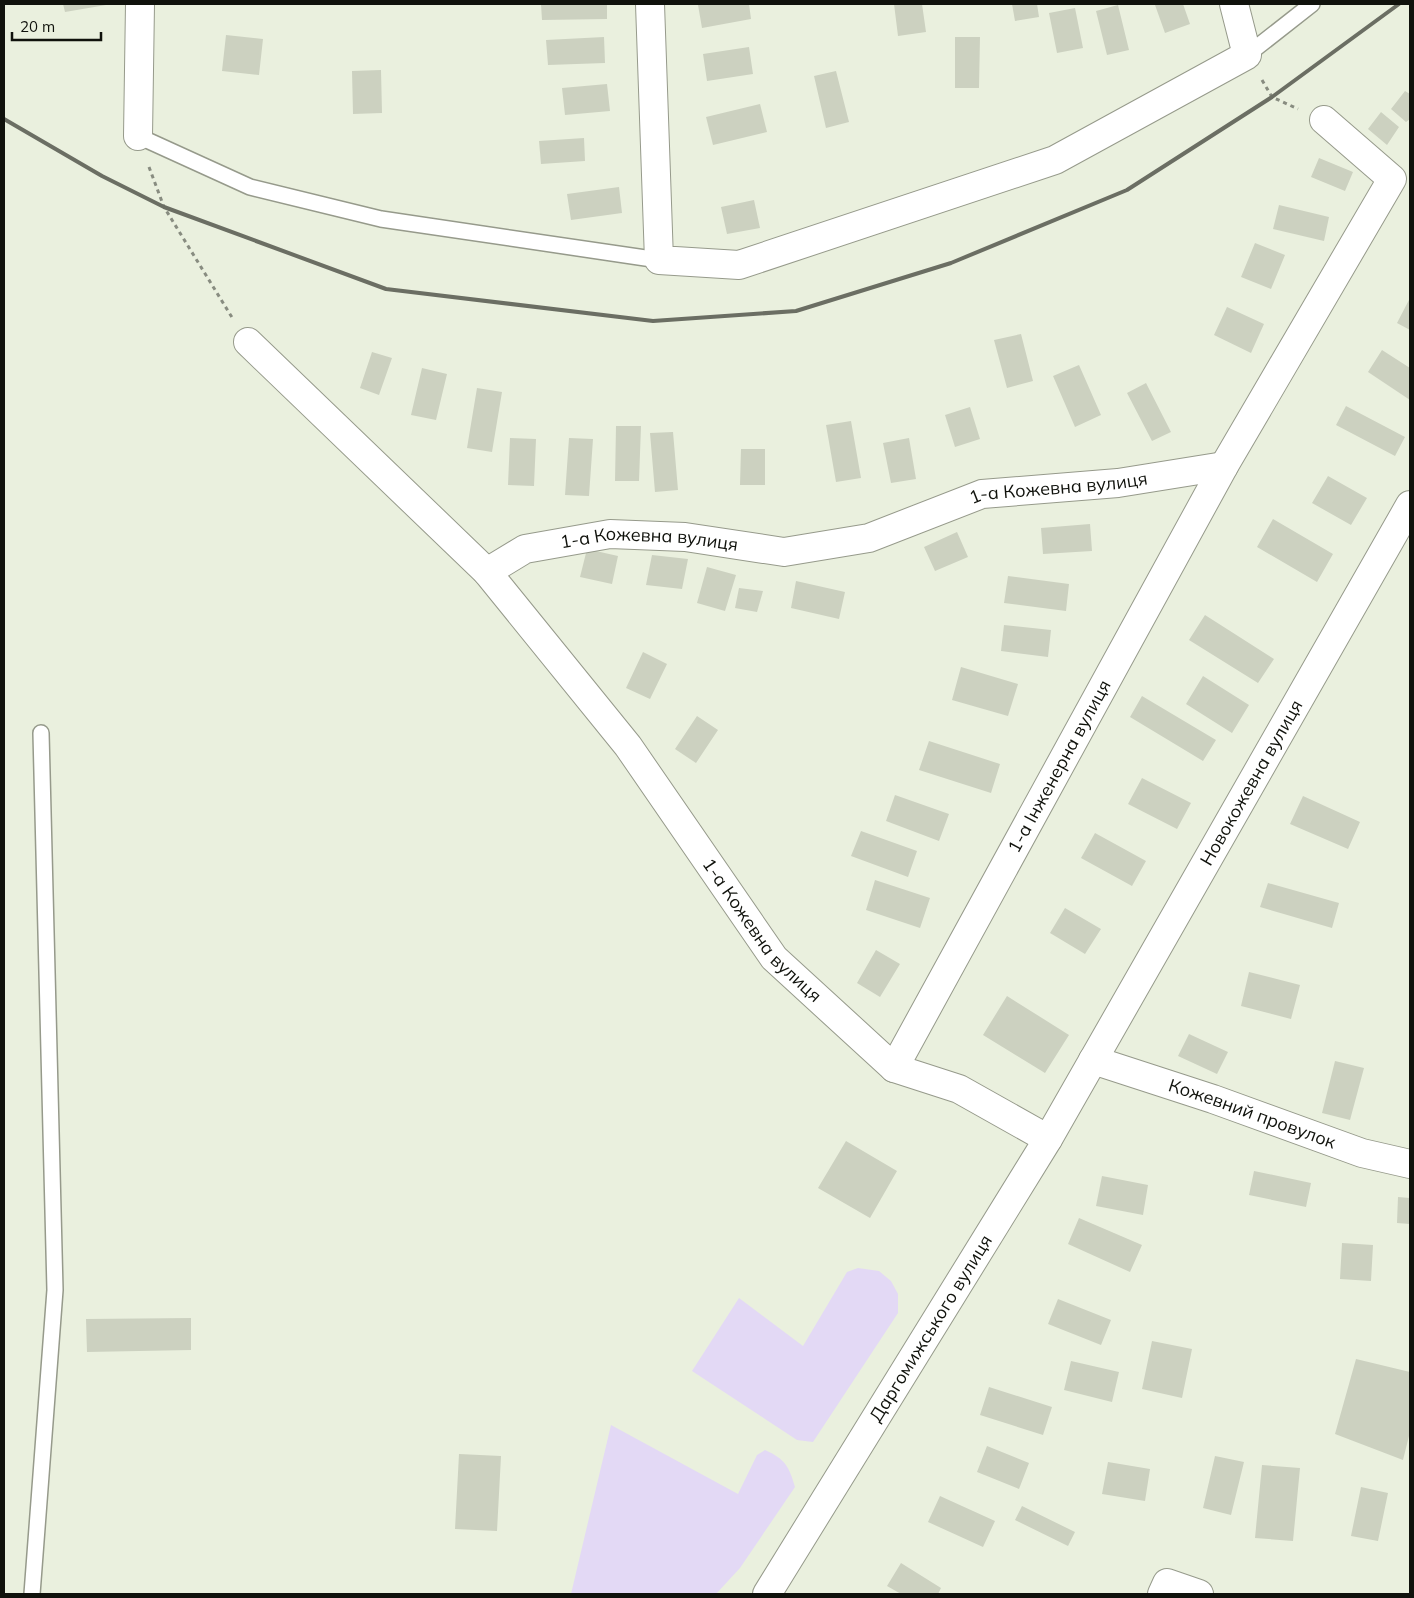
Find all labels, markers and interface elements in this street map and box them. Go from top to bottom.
scale bar [12,10,101,42]
text: 20 m [20,17,55,36]
street label: 1-а Кожевна вулиця [966,466,1149,509]
street label: 1-а Кожевна вулиця [559,522,740,556]
street label: 1-а Інженерна вулиця [1002,676,1116,857]
street label: Новокожевна вулиця [1195,695,1307,870]
street label: 1-а Кожевна вулиця [698,854,827,1007]
street label: Кожевний провулок [1166,1073,1339,1154]
street label: Даргомижського вулиця [864,1230,997,1426]

